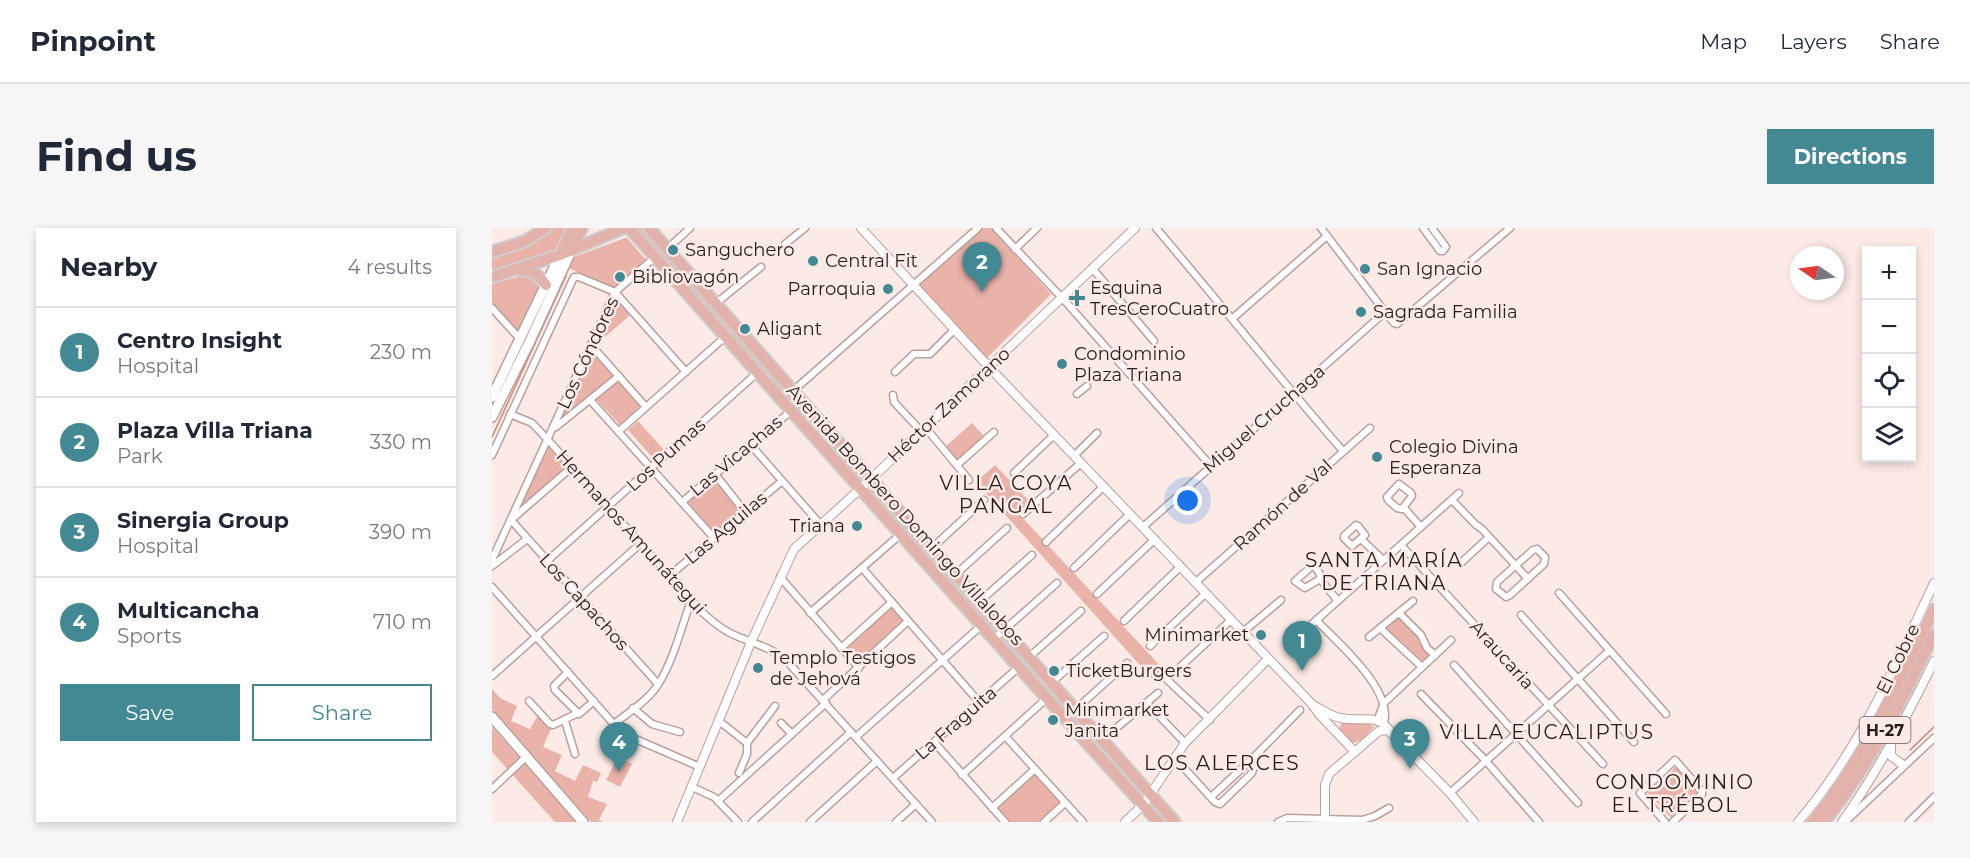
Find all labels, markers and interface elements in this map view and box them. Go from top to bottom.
text: Pinpoint [30,24,156,58]
text: Map [1700,29,1747,54]
text: Layers [1780,29,1847,54]
text: Share [1880,29,1940,54]
button: Directions [1767,129,1934,184]
text: Find us [36,130,197,182]
place label: Sanguchero [685,239,795,261]
pin: 2 [962,242,1002,292]
marker: Sanguchero [666,243,680,257]
north arrow [1790,246,1844,300]
map controls [1862,246,1916,462]
button: + [1862,246,1916,300]
place label: Central Fit [825,250,918,272]
text: Nearby [60,251,157,283]
marker: Central Fit [806,254,820,268]
text: 4 results [347,255,432,279]
place label: San Ignacio [1377,258,1482,280]
marker: San Ignacio [1358,262,1372,276]
place label: Bibliovagón [632,266,739,288]
marker: Bibliovagón [613,270,627,284]
place label: Esquina TresCeroCuatro [1090,277,1229,320]
place label: Parroquia [788,278,876,300]
marker: Parroquia [881,282,895,296]
marker: Esquina TresCeroCuatro [1068,289,1086,307]
street label: Los Cóndores [552,293,624,413]
button: − [1862,300,1916,354]
place label: Sagrada Familia [1373,301,1518,323]
marker: Sagrada Familia [1354,305,1368,319]
place label: Aligant [757,318,822,340]
marker: Aligant [738,322,752,336]
text: Centro Insight [117,327,282,354]
text: 1 [76,340,83,364]
text: 230 m [370,340,432,364]
street label: Héctor Zamorano [883,343,1015,467]
place label: Condominio Plaza Triana [1074,343,1186,386]
text: Hospital [117,354,199,378]
button: locate [1862,354,1916,408]
marker: Condominio Plaza Triana [1055,357,1069,371]
street label: Miguel Cruchaga [1198,360,1330,478]
street label: Avenida Bombero Domingo Villalobos [782,380,1028,650]
button: layers [1862,408,1916,462]
street label: Las Vicachas [685,411,787,501]
street label: Los Pumas [622,414,710,496]
text: Plaza Villa Triana [117,417,313,444]
text: 2 [74,430,85,454]
text: 330 m [370,430,432,454]
place label: Colegio Divina Esperanza [1389,436,1519,479]
text: Park [117,444,163,468]
street label: Hermanos Amunátegui [551,445,711,619]
marker: Colegio Divina Esperanza [1370,450,1384,464]
street label: Ramón de Val [1229,455,1337,555]
district label: VILLA COYA PANGAL [939,471,1073,518]
your location [1173,486,1202,515]
street label: Las Aguilas [680,487,772,569]
text: Sinergia Group [117,507,289,534]
place label: Triana [790,515,845,537]
marker: Triana [850,519,864,533]
text: 3 [74,520,85,544]
text: 390 m [369,520,432,544]
text: Hospital [117,534,199,558]
district label: SANTA MARÍA DE TRIANA [1305,548,1463,595]
street label: Los Capachos [535,549,634,655]
text: Multicancha [117,597,260,624]
text: 4 [73,610,86,634]
text: 710 m [373,610,432,634]
street label: Araucaria [1465,616,1539,694]
street label: El Cobre [1872,620,1924,698]
pin: 1 [1282,622,1322,671]
text: Sports [117,624,182,648]
place label: Minimarket [1145,624,1249,646]
marker: Minimarket [1254,628,1268,642]
place label: Templo Testigos de Jehová [770,647,916,690]
place label: TicketBurgers [1066,660,1192,682]
marker: Templo Testigos de Jehová [751,661,765,675]
marker: TicketBurgers [1047,664,1061,678]
street label: La Fraguita [911,682,1001,764]
button: Save [60,684,240,741]
button: Share [252,684,432,741]
place label: Minimarket Janita [1064,699,1169,742]
marker: Minimarket Janita [1046,713,1060,727]
road number: H-27 [1860,717,1910,743]
pin: 3 [1390,720,1430,769]
district label: VILLA EUCALIPTUS [1440,720,1654,744]
pin: 4 [600,722,638,772]
district label: LOS ALERCES [1144,751,1300,775]
district label: CONDOMINIO EL TRÉBOL [1595,770,1755,817]

